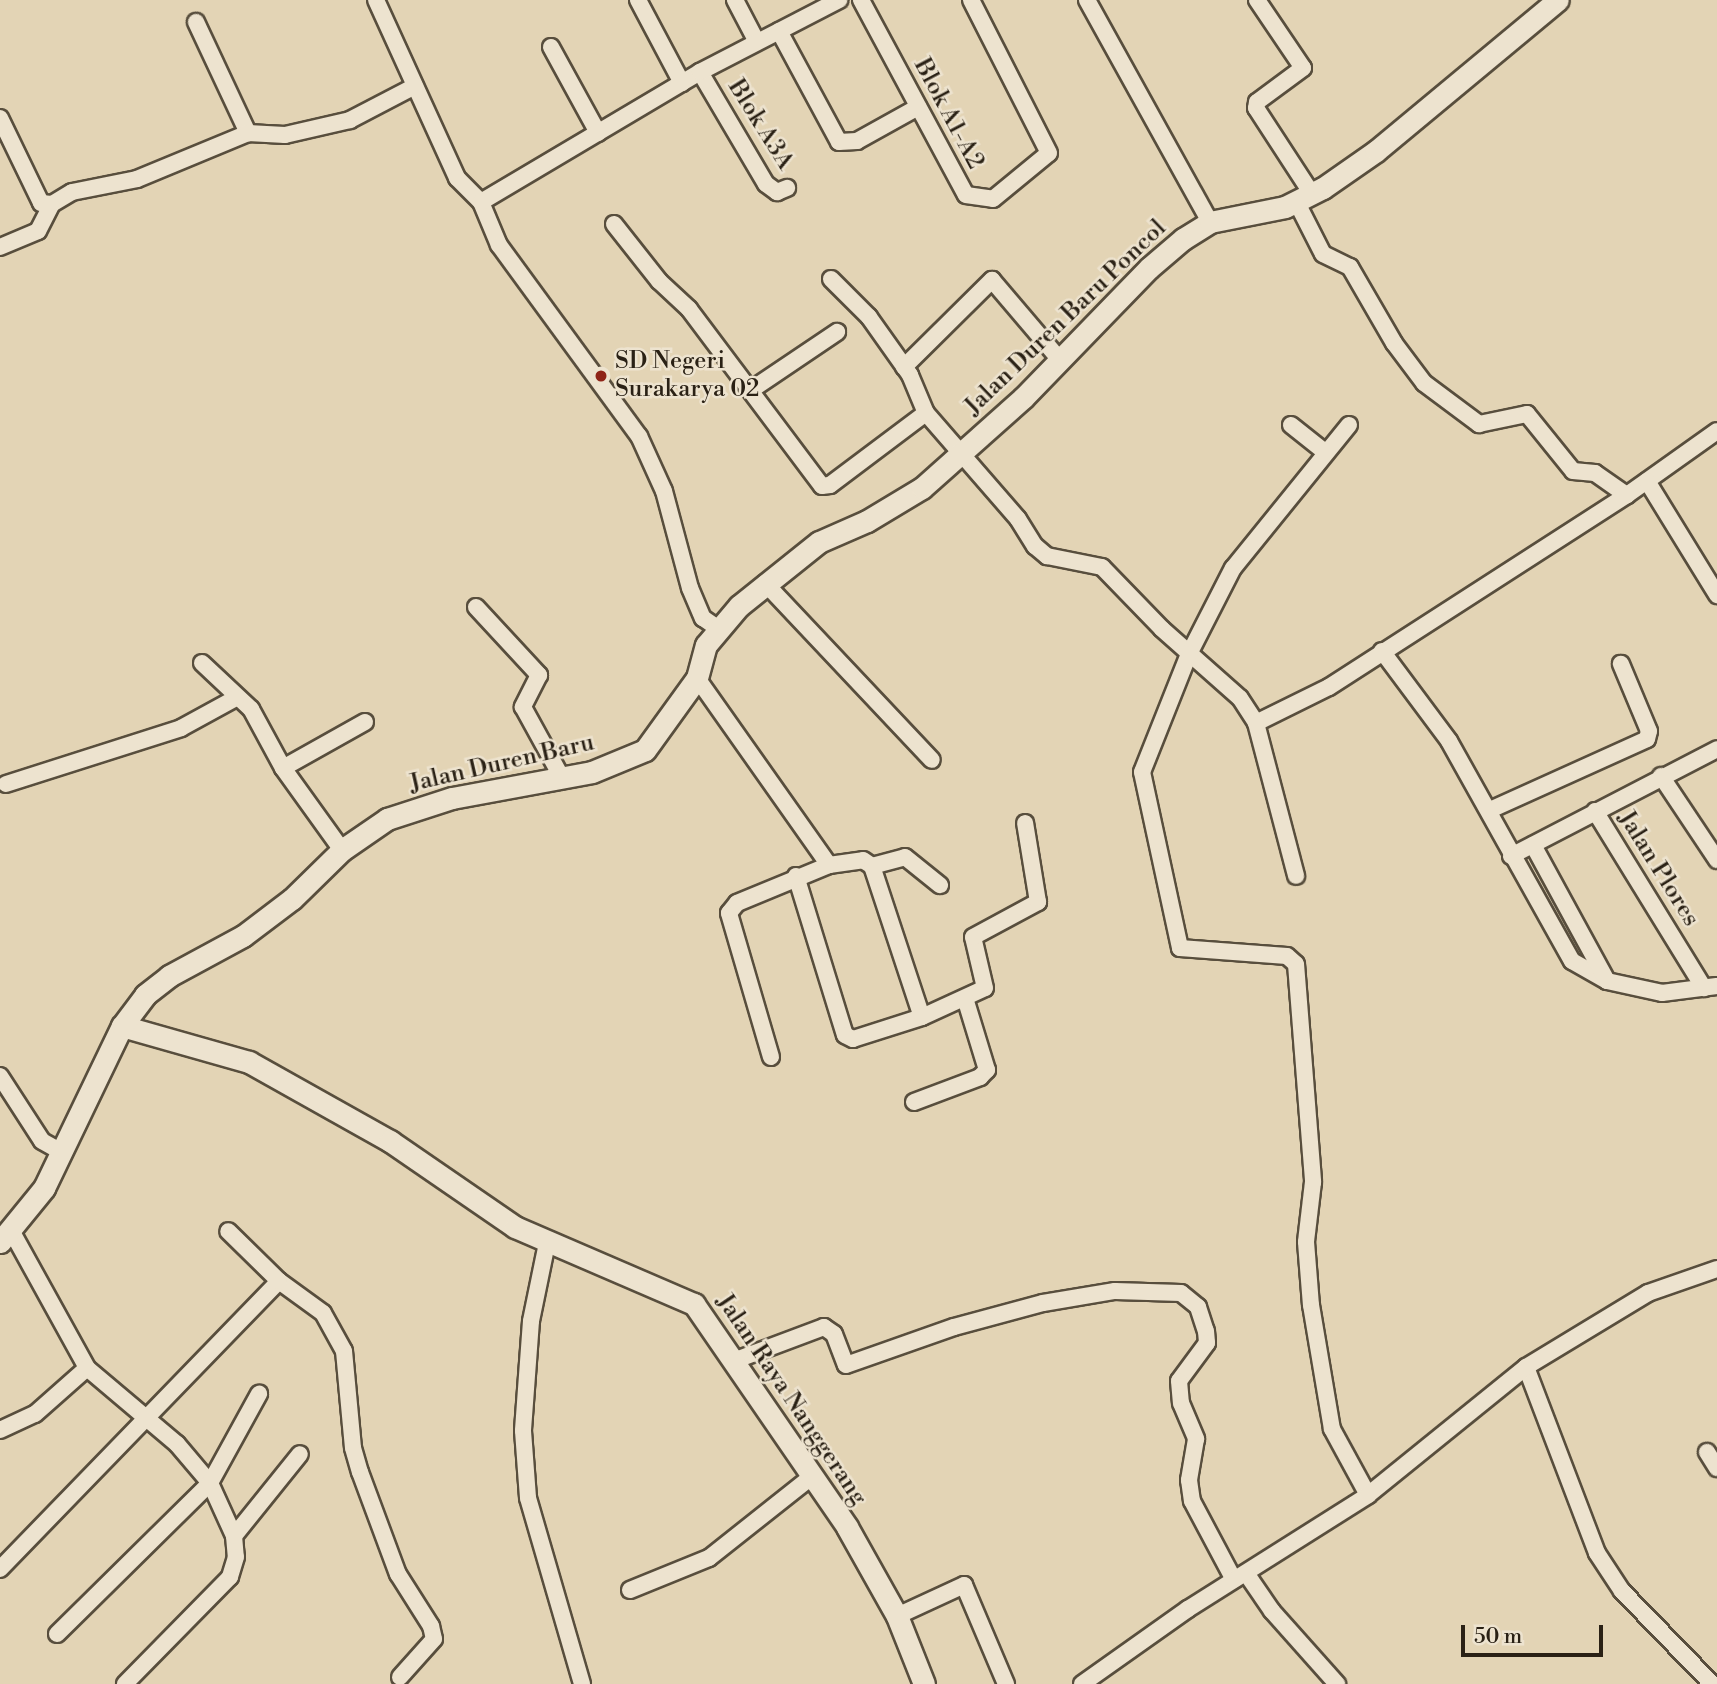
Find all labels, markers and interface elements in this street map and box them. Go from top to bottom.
street label: Blok A1-A2 [907,54,989,174]
street label: Blok A3A [721,74,799,176]
street label: Jalan Duren Baru Poncol [959,214,1173,422]
place label: SD Negeri Surakarya 02 [615,348,759,404]
marker: SD Negeri Surakarya 02 [593,368,609,384]
street label: Jalan Duren Baru [407,729,597,799]
street label: Jalan Plores [1611,806,1705,932]
street label: Jalan Raya Nanggerang [710,1289,872,1511]
scale bar [1465,1610,1607,1654]
text: 50 m [1474,1624,1522,1650]

